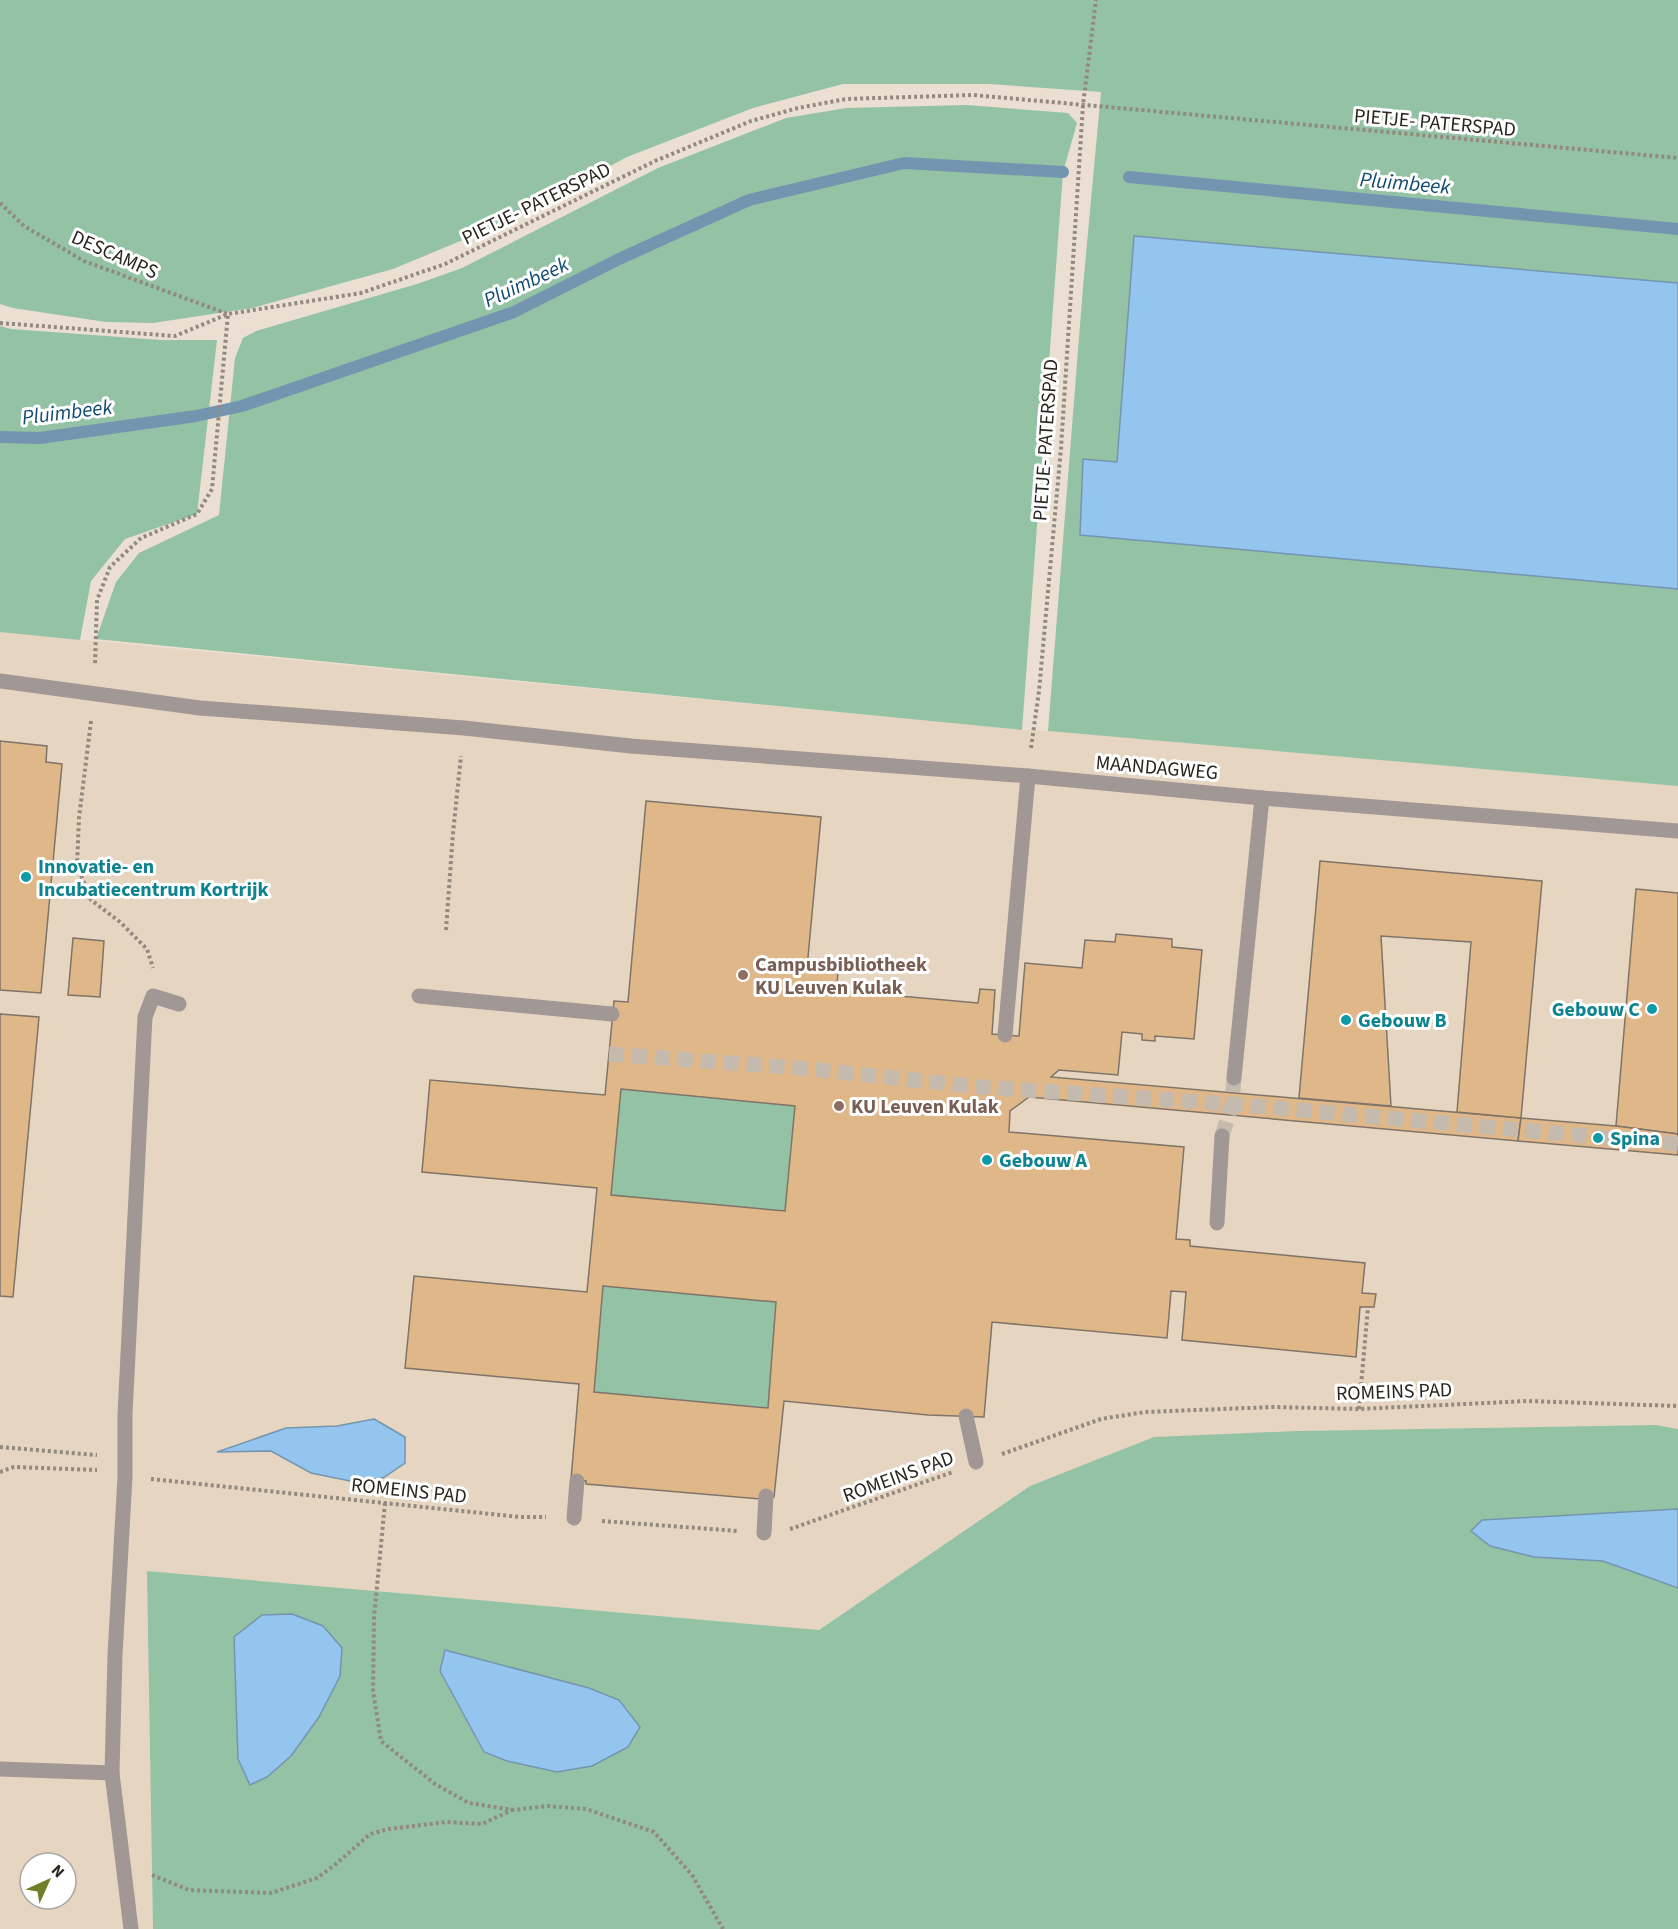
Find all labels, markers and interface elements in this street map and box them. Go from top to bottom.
street label: PIETJE- PATERSPAD [1353,102,1517,144]
street label: PIETJE- PATERSPAD [457,156,616,252]
water label: Pluimbeek [1358,164,1453,202]
street label: DESCAMPS [67,223,162,286]
water label: Pluimbeek [478,249,574,315]
street label: PIETJE- PATERSPAD [1026,358,1066,522]
water label: Pluimbeek [20,391,115,432]
street label: MAANDAGWEG [1095,749,1219,787]
place label: Innovatie- en Incubatiecentrum Kortrijk [38,853,269,904]
marker: Innovatie- en Incubatiecentrum Kortrijk [19,870,33,884]
place label: Campusbibliotheek KU Leuven Kulak [755,951,927,1002]
marker: Campusbibliotheek KU Leuven Kulak [736,968,750,982]
place label: Gebouw C [1552,996,1640,1024]
marker: Gebouw C [1645,1002,1659,1016]
place label: Gebouw B [1358,1007,1447,1035]
marker: Gebouw B [1339,1013,1353,1027]
place label: KU Leuven Kulak [851,1093,999,1121]
marker: KU Leuven Kulak [832,1099,846,1113]
place label: Spina [1610,1125,1660,1153]
marker: Spina [1591,1131,1605,1145]
place label: Gebouw A [999,1147,1088,1175]
marker: Gebouw A [980,1153,994,1167]
street label: ROMEINS PAD [1335,1376,1453,1408]
street label: ROMEINS PAD [839,1444,958,1510]
street label: ROMEINS PAD [350,1471,468,1511]
north arrow [18,1851,78,1911]
text: N [46,1860,69,1883]

